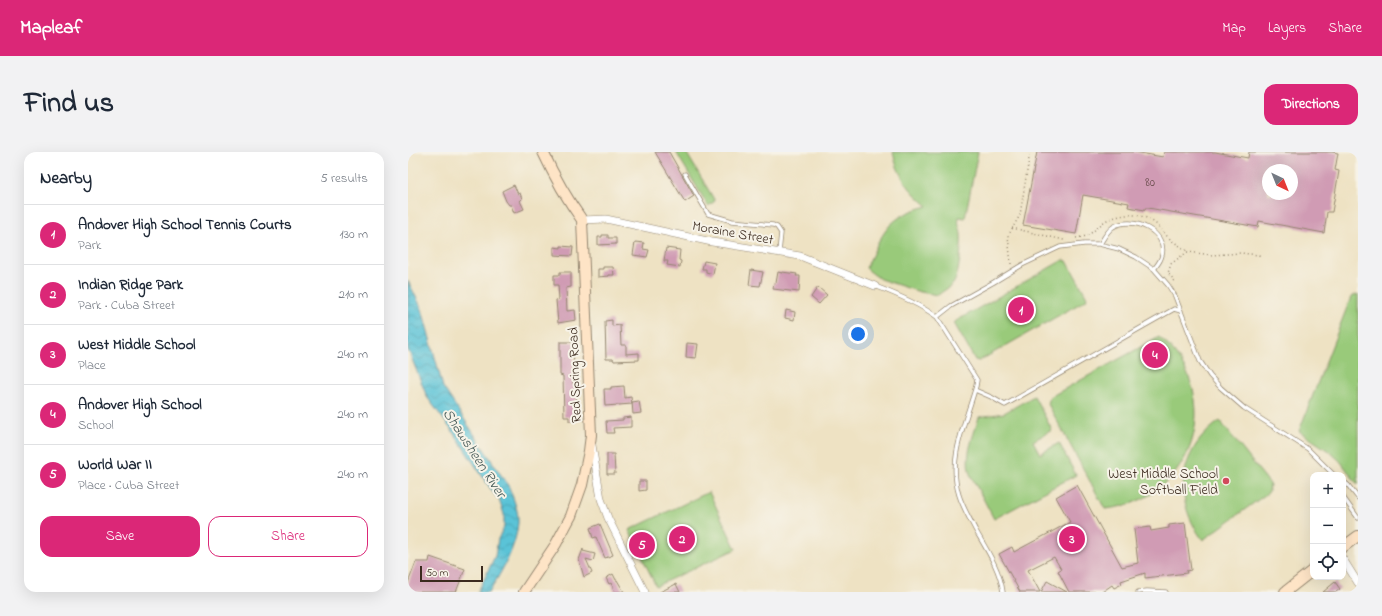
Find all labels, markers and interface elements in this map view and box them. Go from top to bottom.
text: Mapleaf [20,15,82,42]
text: Map [1222,18,1246,39]
text: Layers [1268,18,1306,39]
text: Share [1328,18,1362,39]
text: Find us [24,84,114,125]
button: Directions [1264,84,1358,125]
north arrow [1262,164,1298,200]
text: Nearby [40,166,92,191]
text: 5 results [320,169,368,188]
house number: 80 [1145,174,1155,192]
text: Andover High School Tennis Courts [78,214,292,236]
street label: Moraine Street [690,216,775,251]
text: 1 [51,225,55,244]
text: 130 m [340,225,368,244]
text: Park [78,236,102,255]
text: Indian Ridge Park [78,274,183,296]
text: 2 [50,285,56,304]
text: 210 m [338,285,368,304]
pin: 1 [1008,295,1034,325]
text: Park · Cuba Street [78,296,175,315]
your location [848,324,868,344]
street label: Red Spring Road [563,326,589,423]
text: West Middle School [78,334,196,356]
pin: 4 [1142,340,1168,370]
text: 3 [50,345,56,364]
text: 240 m [337,345,368,364]
text: Place [78,356,106,375]
text: Andover High School [78,394,202,416]
text: 4 [50,405,56,424]
text: 240 m [337,405,368,424]
water label: Shawsheen River [437,405,513,505]
text: School [78,416,114,435]
text: World War II [78,454,152,476]
place label: West Middle School Softball Field [1108,464,1218,501]
text: 5 [49,465,57,484]
text: 240 m [337,465,368,484]
map controls [1310,472,1346,580]
button: + [1310,472,1346,508]
text: Place · Cuba Street [78,476,179,495]
marker: West Middle School Softball Field [1221,476,1231,486]
button: − [1310,508,1346,544]
button: Save [40,516,200,557]
button: Share [208,516,368,557]
pin: 2 [669,524,695,554]
pin: 3 [1059,524,1085,554]
pin: 5 [629,530,655,560]
button: locate [1310,544,1346,580]
scale bar [420,564,483,583]
text: 50 m [426,565,448,581]

